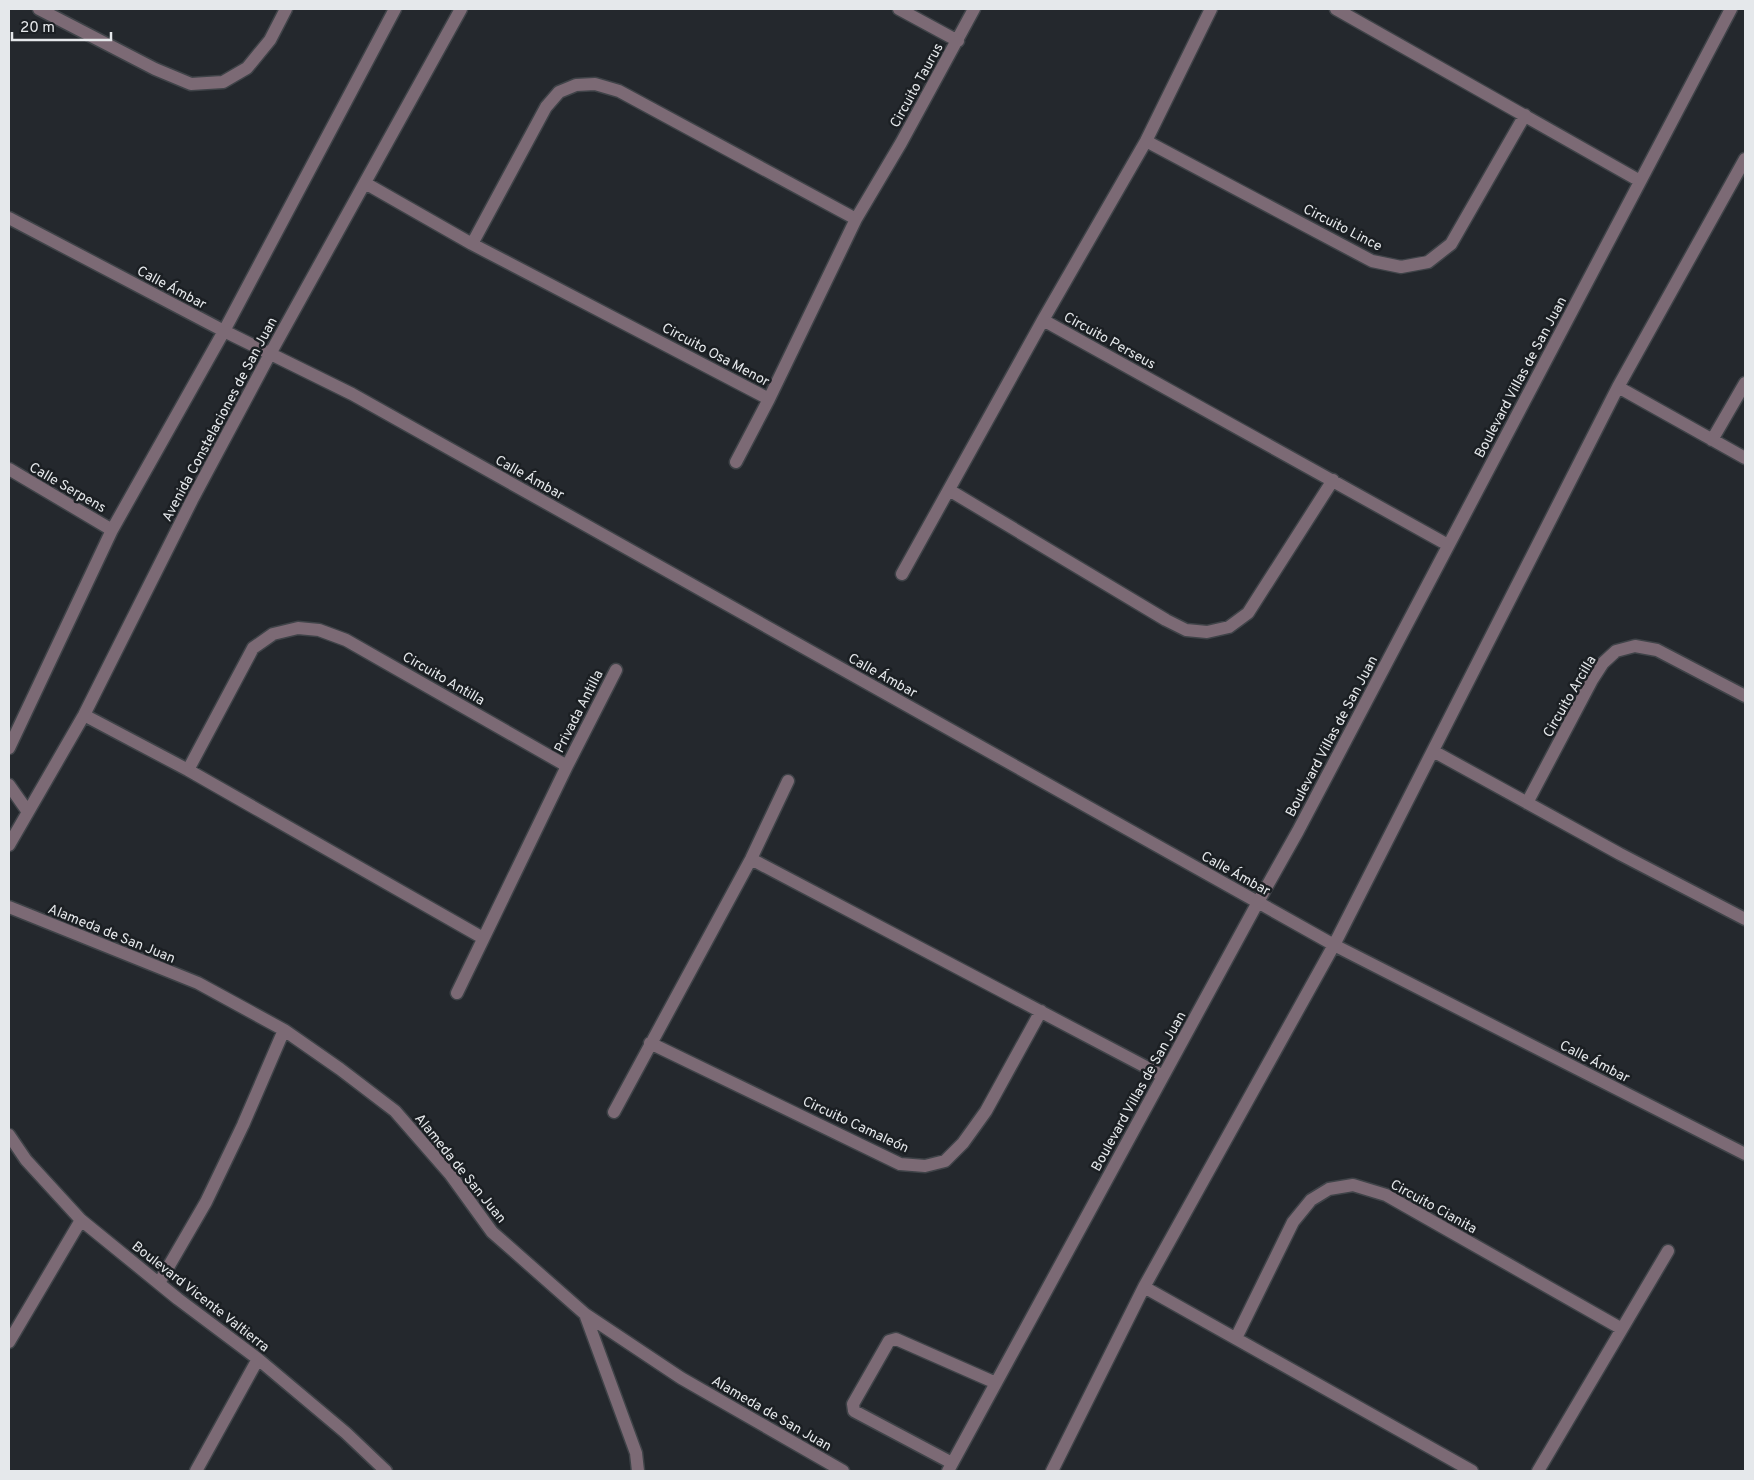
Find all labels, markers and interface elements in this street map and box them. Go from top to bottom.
scale bar [12,10,111,42]
text: 20 m [20,19,55,38]
street label: Circuito Taurus [887,40,948,131]
street label: Circuito Lince [1300,201,1385,256]
street label: Calle Ámbar [134,262,210,314]
street label: Boulevard Villas de San Juan [1472,294,1571,461]
street label: Circuito Perseus [1060,309,1158,374]
street label: Avenida Constelaciones de San Juan [159,315,282,525]
street label: Circuito Osa Menor [659,320,773,391]
street label: Calle Ámbar [492,451,568,505]
street label: Calle Serpens [26,459,109,517]
street label: Circuito Antilla [399,649,487,710]
street label: Calle Ámbar [845,649,921,703]
street label: Boulevard Villas de San Juan [1283,653,1382,820]
street label: Circuito Arcilla [1540,653,1601,741]
street label: Privada Antilla [551,667,607,756]
street label: Calle Ámbar [1198,847,1274,901]
street label: Alameda de San Juan [45,901,178,968]
street label: Boulevard Villas de San Juan [1088,1009,1190,1175]
street label: Calle Ámbar [1556,1037,1633,1088]
street label: Circuito Camaleón [800,1093,911,1157]
street label: Alameda de San Juan [410,1111,509,1227]
street label: Circuito Cianita [1387,1177,1480,1238]
street label: Boulevard Vicente Valtierra [128,1238,272,1356]
street label: Alameda de San Juan [708,1373,834,1456]

